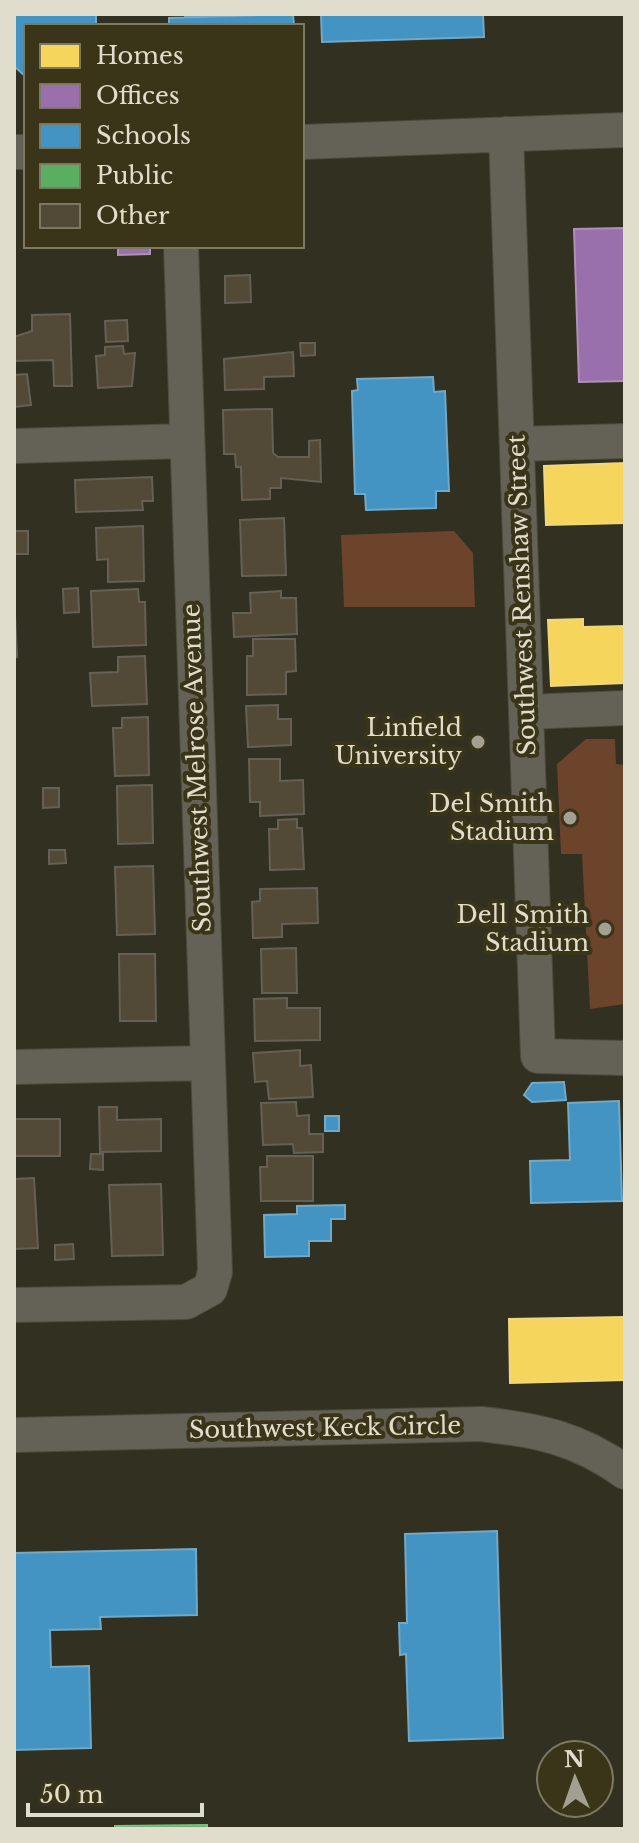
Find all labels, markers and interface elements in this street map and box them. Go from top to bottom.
legend [24,24,304,248]
text: Homes [96,41,184,70]
text: Offices [96,81,180,110]
text: Schools [96,121,191,150]
text: Public [96,161,173,190]
text: Other [96,201,170,230]
street label: Southwest Renshaw Street [501,434,542,756]
street label: Southwest Melrose Avenue [176,603,217,933]
place label: Linfield University [335,713,463,770]
marker: Linfield University [469,733,487,751]
place label: Del Smith Stadium [429,789,554,846]
marker: Del Smith Stadium [561,809,579,827]
place label: Dell Smith Stadium [457,900,589,957]
marker: Dell Smith Stadium [596,920,614,938]
street label: Southwest Keck Circle [189,1411,461,1444]
north arrow [535,1739,615,1819]
text: N [564,1746,585,1773]
scale bar [28,1767,202,1817]
text: 50 m [40,1780,104,1809]

